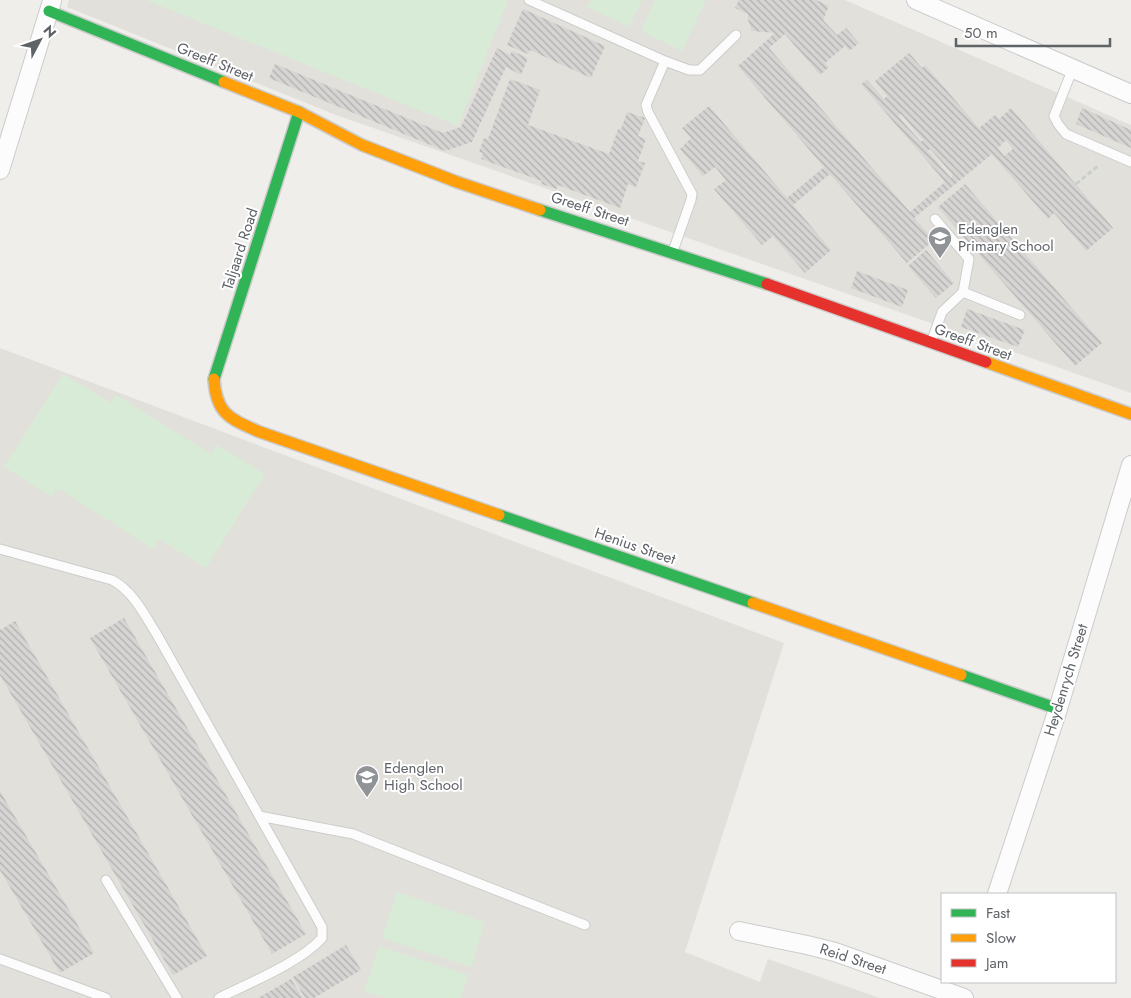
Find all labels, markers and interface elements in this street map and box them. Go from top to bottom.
north arrow [15,15,65,65]
scale bar [956,15,1110,47]
text: N [39,21,61,42]
text: 50 m [964,22,998,44]
street label: Greeff Street [173,37,257,87]
street label: Greeff Street [548,186,632,232]
street label: Taljaard Road [216,205,264,293]
place label: Edenglen Primary School [958,218,1054,257]
school or university icon: Edenglen Primary School [927,225,953,259]
street label: Greeff Street [931,318,1015,366]
street label: Henius Street [592,522,679,570]
street label: Heydenrych Street [1038,621,1094,739]
place label: Edenglen High School [384,757,463,796]
school or university icon: Edenglen High School [354,764,380,798]
legend [941,893,1116,983]
text: Fast [986,902,1010,924]
text: Slow [986,927,1017,949]
street label: Reid Street [817,938,890,980]
text: Jam [984,952,1009,974]

